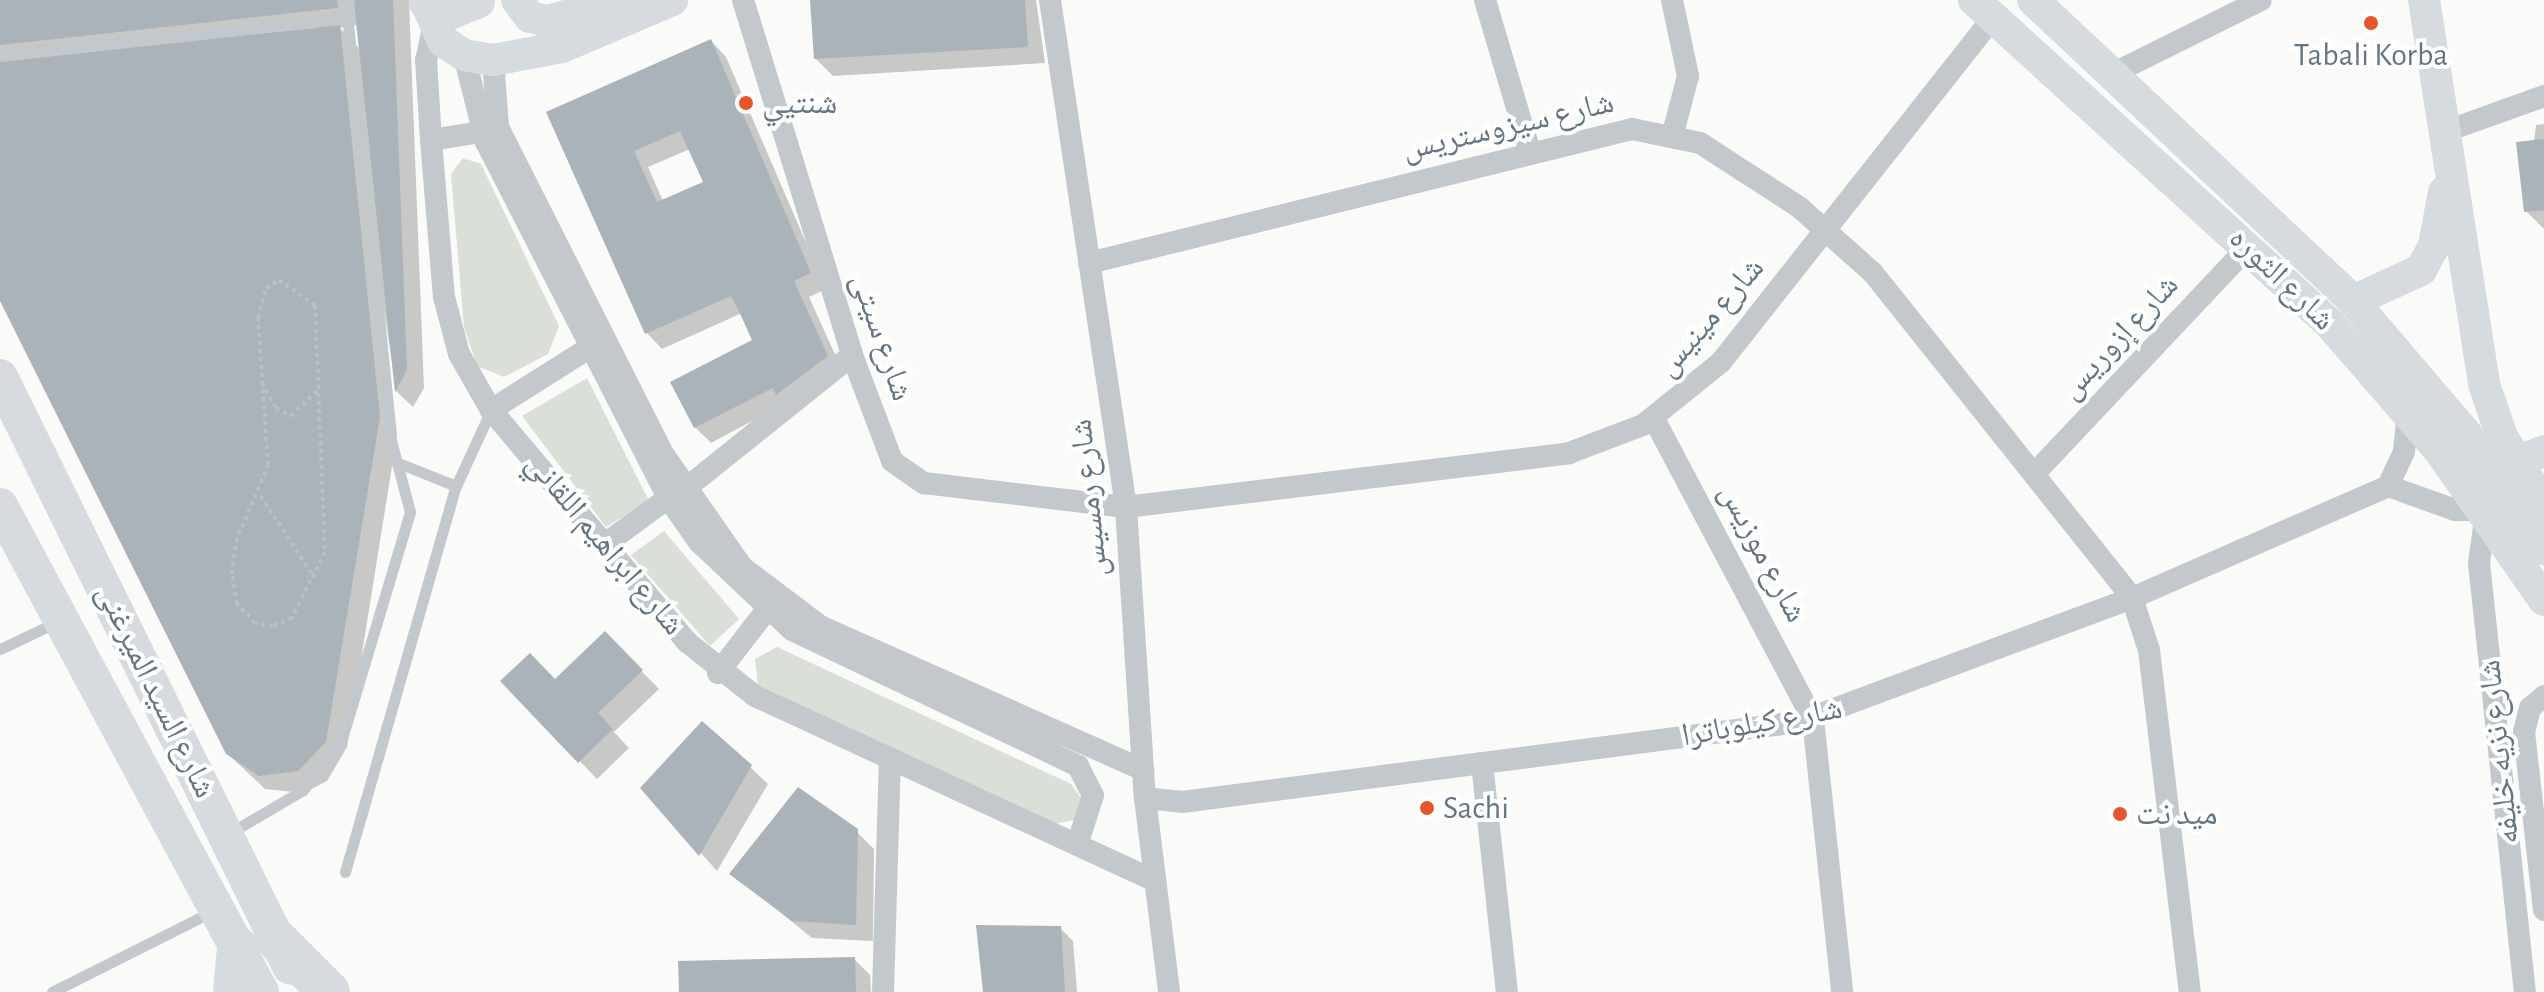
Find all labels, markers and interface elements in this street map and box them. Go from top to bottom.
marker: Tabali Korba [2362,14,2380,32]
place label: Tabali Korba [2294,36,2448,74]
street label: شارع سيزوستريس [1399,83,1617,169]
place label: شنتيي [762,84,837,122]
marker: شنتيي [737,94,755,112]
street label: شارع الثوره [2221,219,2343,339]
street label: شارع مينيس [1648,249,1772,385]
street label: شارع إزوريس [2051,267,2187,407]
street label: شارع سيتى [842,268,922,406]
street label: شارع رمسيس [1062,417,1116,579]
street label: شارع ابراهيم اللقاني [517,445,693,643]
street label: شارع موزيس [1710,477,1816,629]
street label: شارع السيد الميرغنى [88,578,224,804]
street label: شارع نزيه خليفه [2470,658,2528,846]
street label: شارع كيلوباترا [1679,689,1845,755]
place label: Sachi [1443,789,1509,827]
place label: ميد نت [2136,795,2218,833]
marker: Sachi [1418,799,1436,817]
marker: ميد نت [2111,805,2129,823]

